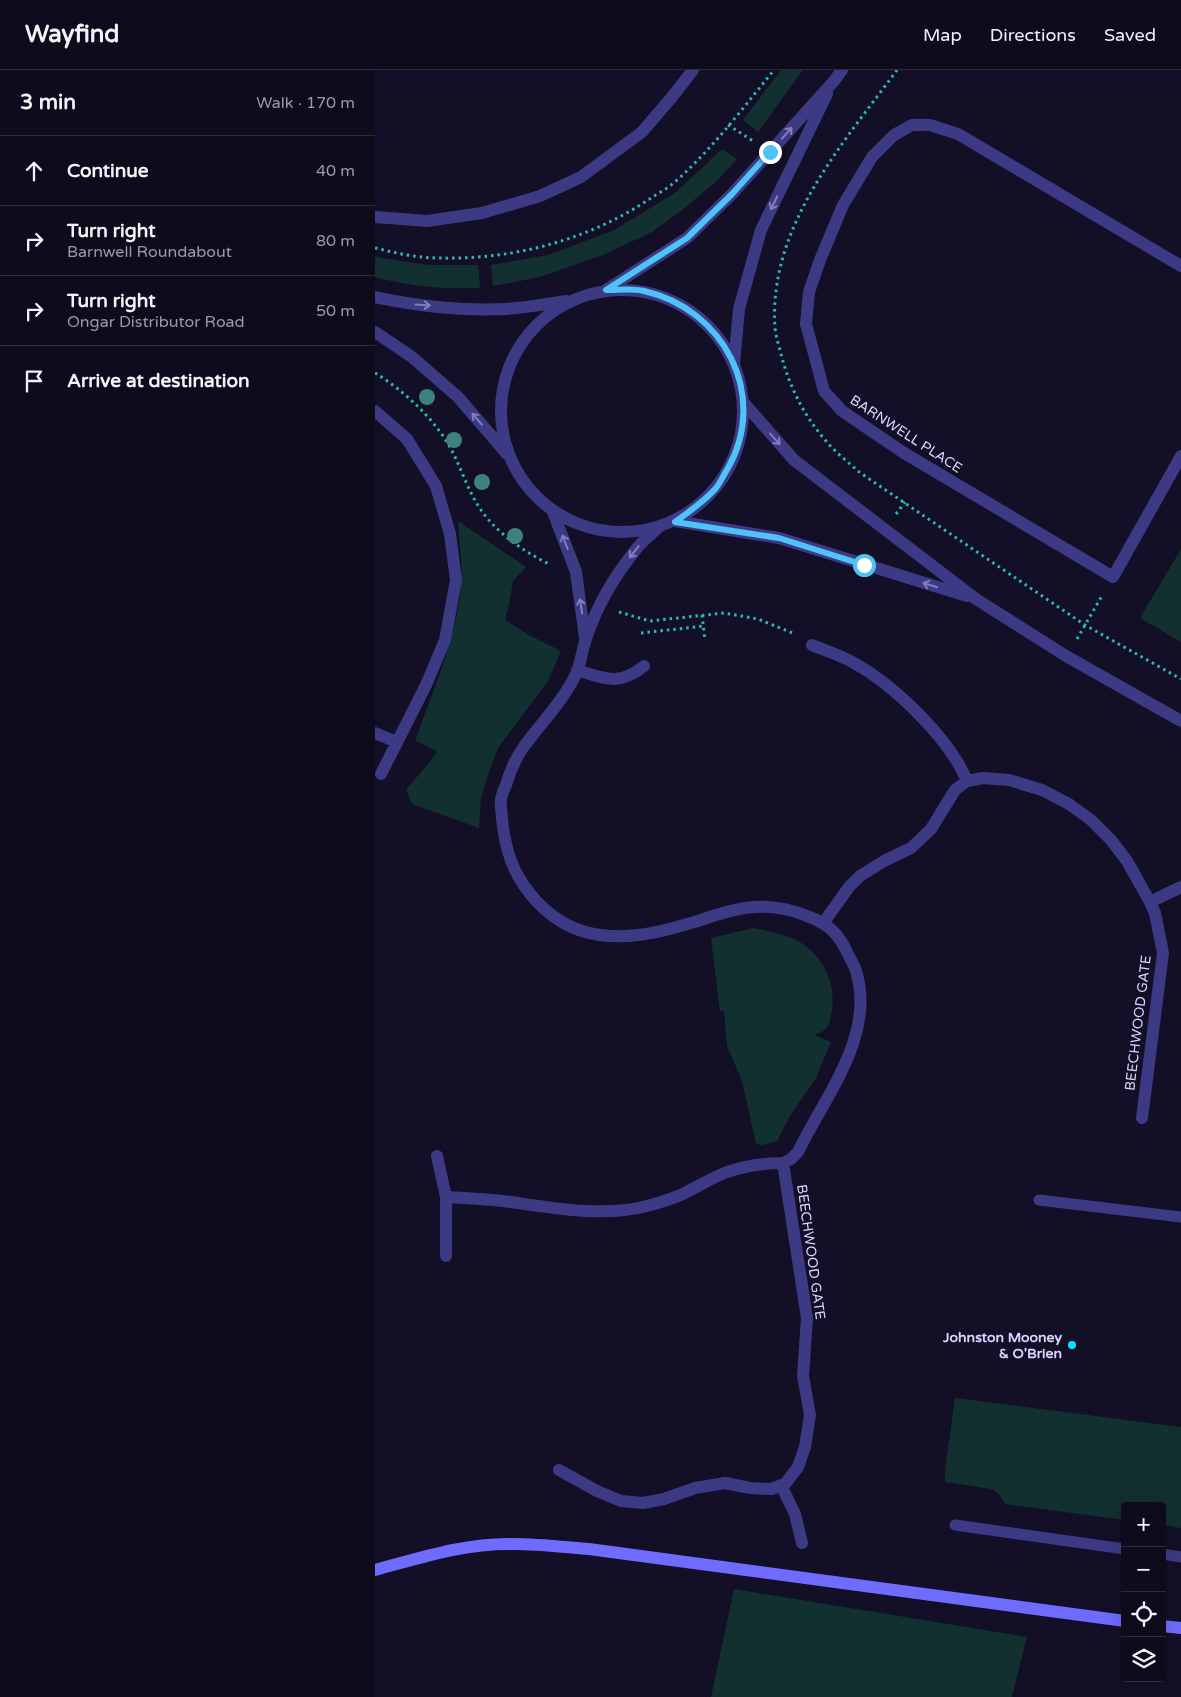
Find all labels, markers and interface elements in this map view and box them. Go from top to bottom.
text: Wayfind [25,20,120,49]
text: Map [923,24,962,46]
text: Directions [990,24,1076,46]
text: Saved [1104,24,1156,46]
text: 3 min [20,90,76,115]
text: Walk · 170 m [256,93,355,113]
one-way arrow [781,126,793,139]
route end [759,141,782,164]
icon: ahead [20,157,48,185]
text: Continue [67,160,149,182]
text: 40 m [316,161,355,181]
one-way arrow [769,195,778,210]
text: Turn right [67,220,155,242]
icon: right [20,227,48,255]
text: 80 m [316,231,355,251]
text: Barnwell Roundabout [67,242,232,262]
text: Turn right [67,290,155,312]
icon: right [20,297,48,325]
text: 50 m [316,301,355,321]
one-way arrow [415,301,431,310]
text: Ongar Distributor Road [67,312,245,332]
icon: arrive [20,367,48,395]
text: Arrive at destination [67,370,250,392]
street label: BARNWELL PLACE [847,391,965,477]
one-way arrow [471,413,482,426]
one-way arrow [769,432,781,445]
one-way arrow [560,535,569,550]
one-way arrow [629,545,640,558]
route start [853,554,876,577]
one-way arrow [922,580,938,589]
one-way arrow [576,598,586,614]
street label: BEECHWOOD GATE [1121,954,1155,1092]
street label: BEECHWOOD GATE [793,1183,829,1321]
place label: Johnston Mooney & O'Brien [942,1329,1062,1362]
marker: Johnston Mooney & O'Brien [1066,1339,1078,1351]
map controls [1121,1502,1166,1682]
button: + [1121,1502,1166,1547]
button: − [1121,1547,1166,1592]
button: locate [1121,1592,1166,1637]
button: layers [1121,1637,1166,1682]

